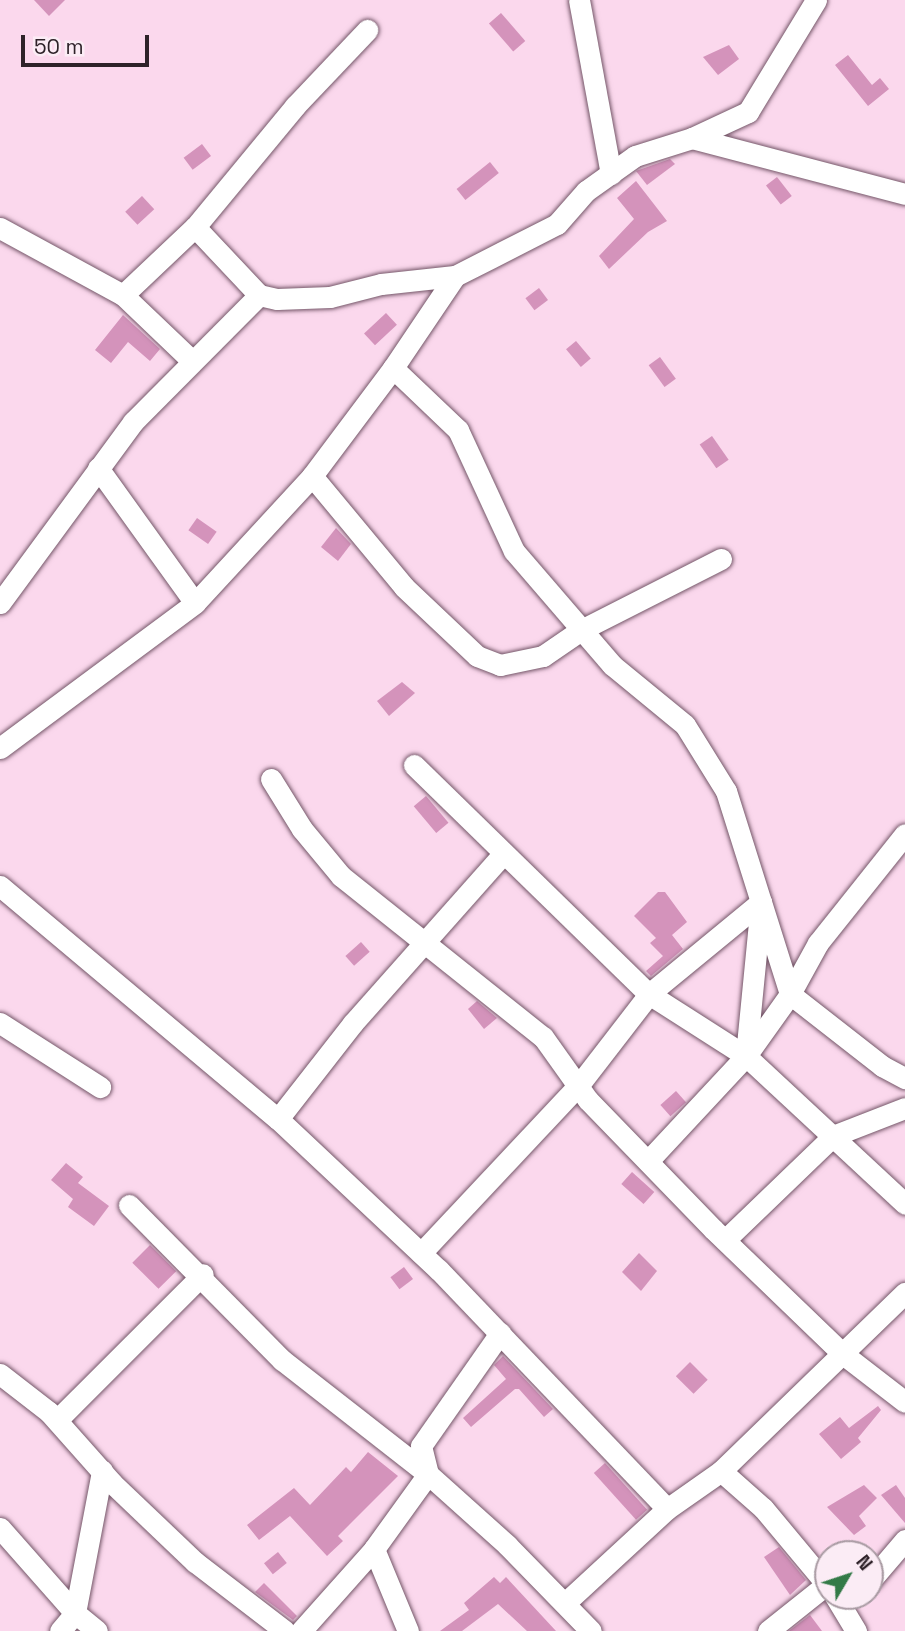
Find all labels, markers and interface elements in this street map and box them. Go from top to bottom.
scale bar [24,21,152,65]
text: 50 m [34,33,84,60]
north arrow [814,1540,884,1610]
text: N [850,1550,878,1576]

